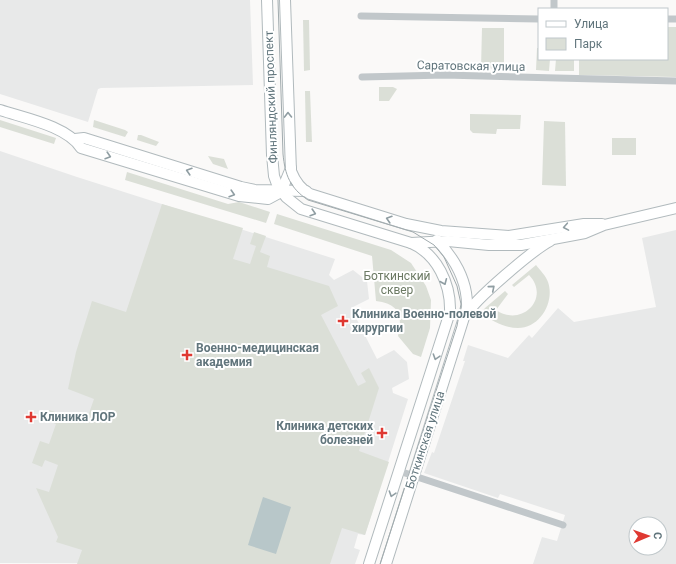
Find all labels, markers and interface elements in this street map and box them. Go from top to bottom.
legend [538,8,668,60]
text: Улица [574,17,609,31]
street label: Финляндский проспект [262,30,280,164]
text: Парк [574,37,603,51]
street label: Саратовская улица [417,58,525,74]
one-way arrow [284,112,292,118]
one-way arrow [104,151,111,160]
one-way arrow [185,167,192,176]
one-way arrow [228,189,235,198]
one-way arrow [309,208,316,217]
one-way arrow [386,215,393,224]
one-way arrow [562,222,569,231]
park label: Боткинский сквер [363,269,431,297]
one-way arrow [440,278,448,285]
one-way arrow [487,286,494,293]
place label: Клиника Военно-полевой хирургии [352,307,496,335]
marker: Клиника Военно-полевой хирургии [337,315,349,327]
place label: Военно-медицинская академия [196,341,319,369]
marker: Военно-медицинская академия [181,349,193,361]
one-way arrow [432,353,441,360]
street label: Боткинская улица [403,389,447,491]
place label: Клиника ЛОР [40,410,116,424]
marker: Клиника ЛОР [25,411,37,423]
place label: Клиника детских болезней [276,419,374,447]
marker: Клиника детских болезней [376,427,388,439]
one-way arrow [388,491,397,498]
north arrow [628,516,668,556]
text: С [651,532,664,539]

